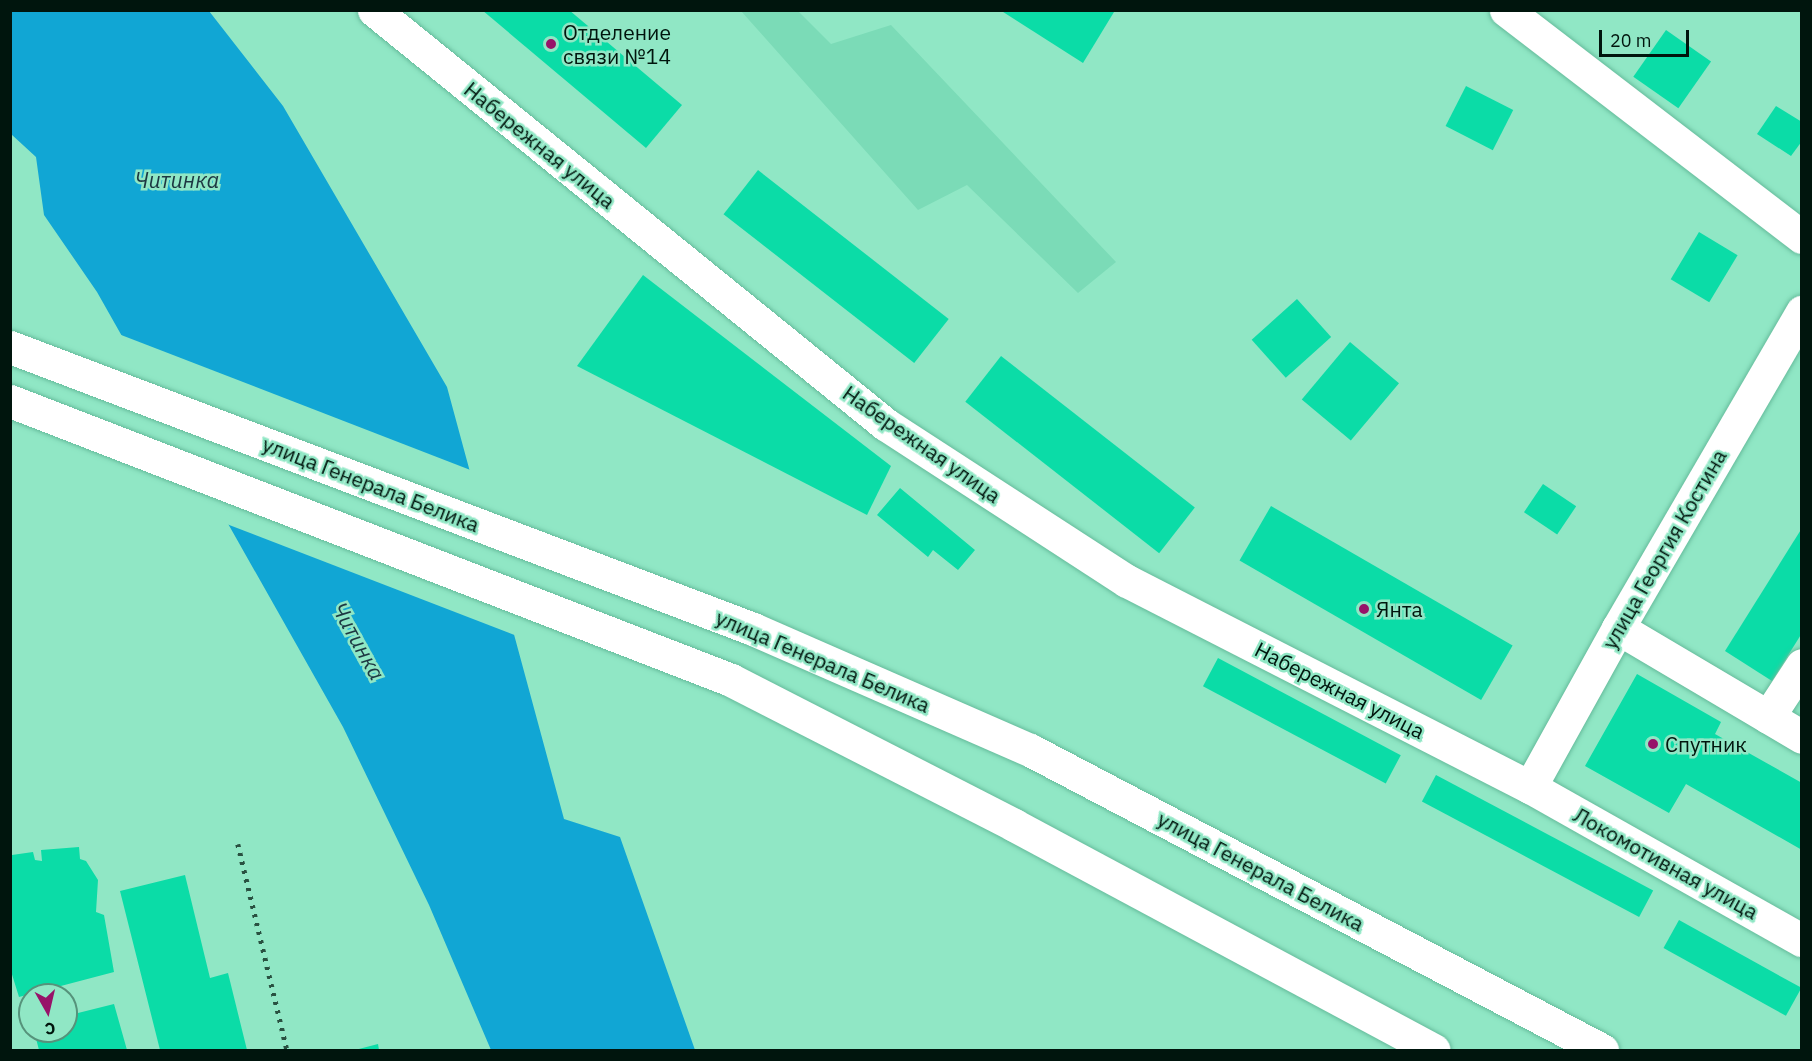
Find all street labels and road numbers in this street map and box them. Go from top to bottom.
street label: Набережная улица [459,76,621,214]
street label: Набережная улица [838,380,1006,508]
street label: улица Генерала Белика [259,431,483,537]
street label: улица Георгия Костина [1597,445,1731,653]
street label: улица Генерала Белика [712,604,934,718]
street label: Набережная улица [1251,636,1429,744]
street label: Локомотивная улица [1569,802,1763,924]
street label: улица Генерала Белика [1153,806,1369,936]

